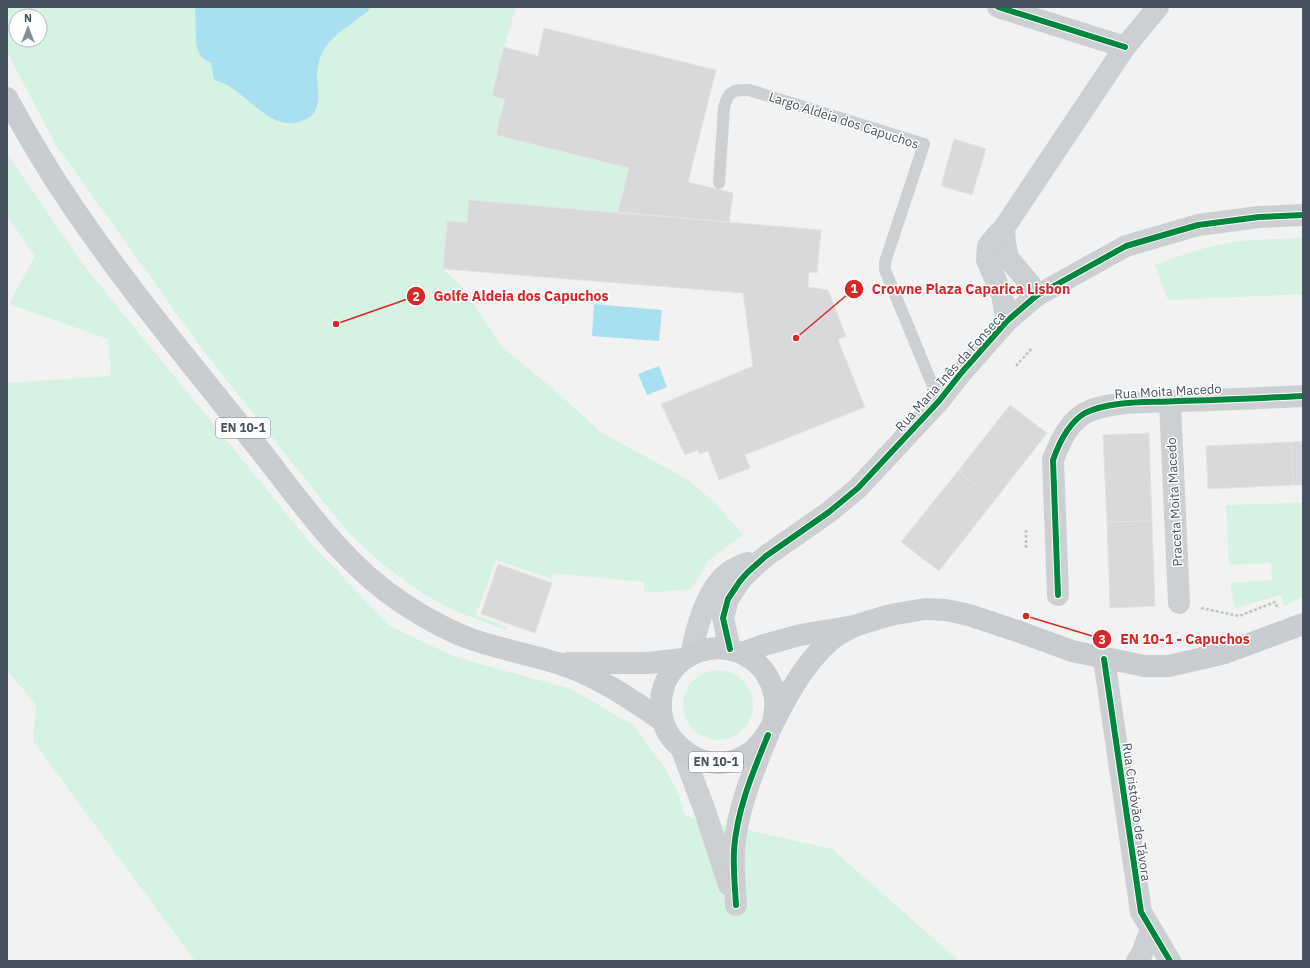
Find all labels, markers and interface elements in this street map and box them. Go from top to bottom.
north arrow [8,8,48,48]
text: N [24,11,32,25]
street label: Largo Aldeia dos Capuchos [767,88,921,153]
callout: Crowne Plaza Caparica Lisbon [844,276,1078,302]
text: Crowne Plaza Caparica Lisbon [872,280,1070,298]
text: 1 [850,281,858,296]
callout: Golfe Aldeia dos Capuchos [406,283,617,309]
text: Golfe Aldeia dos Capuchos [433,287,609,305]
text: 2 [412,289,420,304]
street label: Rua Maria Inês da Fonseca [892,307,1009,435]
street label: Rua Moita Macedo [1114,380,1222,403]
road number: EN 10-1 [216,418,270,438]
street label: Praceta Moita Macedo [1163,437,1186,567]
callout: EN 10-1 - Capuchos [1092,626,1258,652]
text: EN 10-1 - Capuchos [1120,630,1250,648]
text: 3 [1098,632,1106,647]
street label: Rua Cristóvão de Távora [1118,742,1155,882]
road number: EN 10-1 [689,752,743,772]

